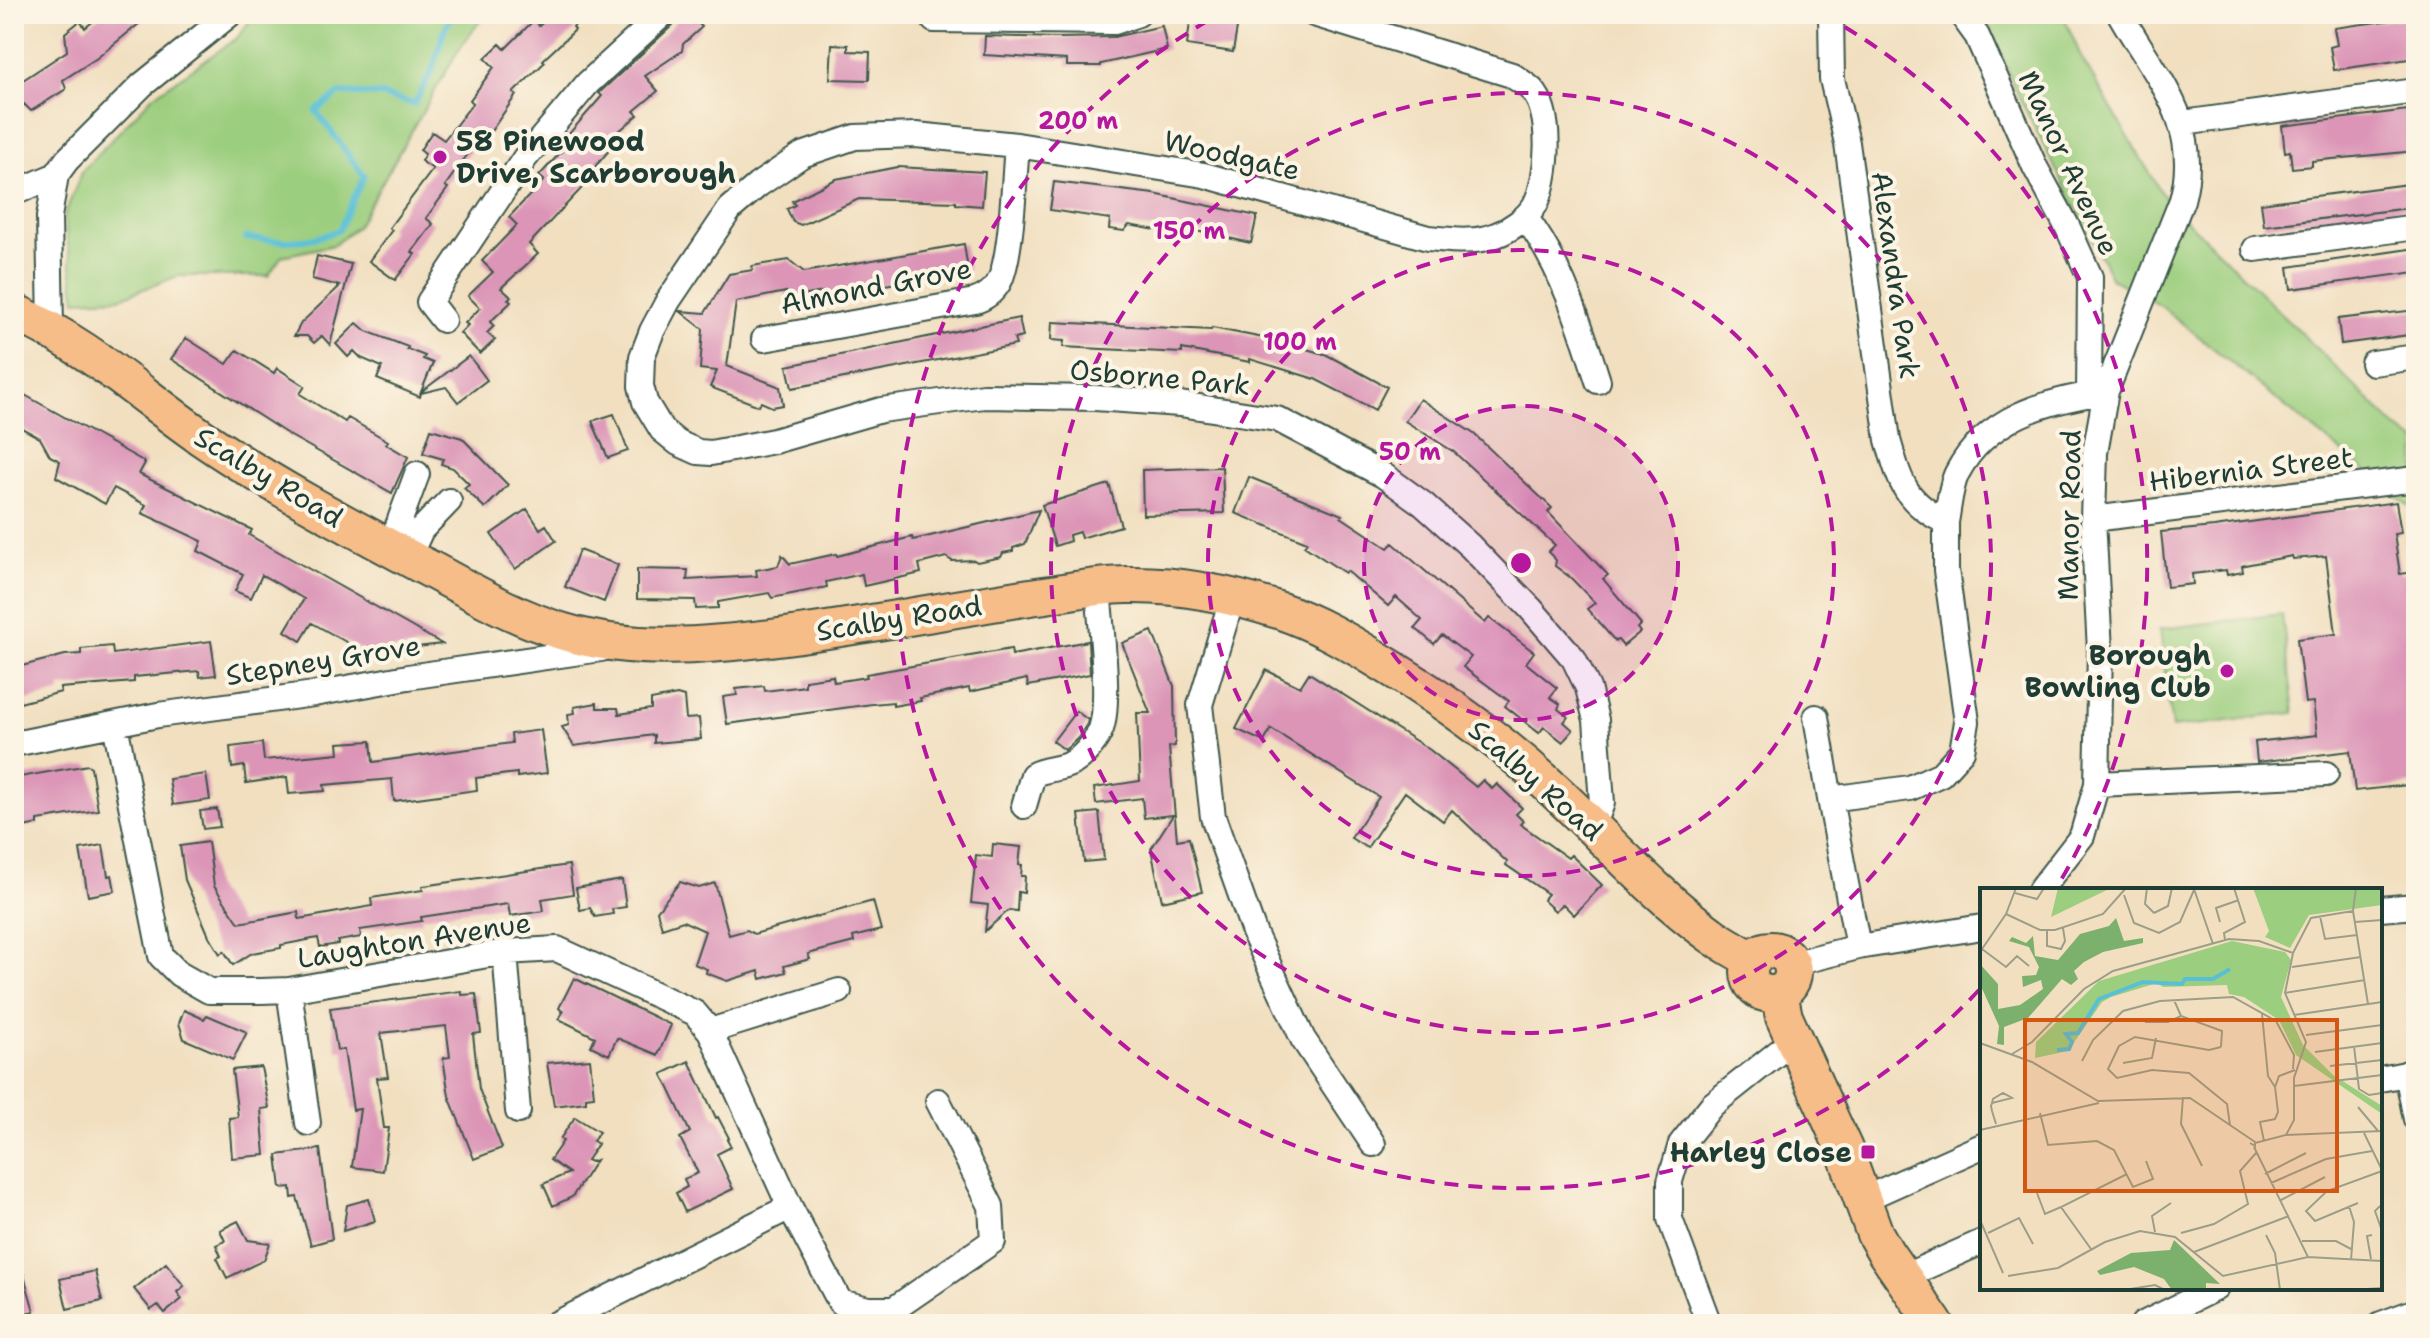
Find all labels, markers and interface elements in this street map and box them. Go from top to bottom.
street label: Manor Avenue [2010,65,2128,261]
text: 200 m [1038,105,1118,137]
street label: Woodgate [1160,121,1304,189]
place label: 58 Pinewood Drive, Scarborough [456,122,736,192]
marker: 58 Pinewood Drive, Scarborough [431,148,449,166]
street label: Alexandra Park [1863,169,1929,381]
text: 150 m [1153,215,1225,247]
street label: Almond Grove [777,249,975,323]
text: 100 m [1263,326,1337,358]
street label: Osborne Park [1068,350,1252,404]
street label: Scalby Road [188,418,350,536]
street label: Manor Road [2049,429,2089,601]
text: 50 m [1379,436,1441,468]
street label: Hibernia Street [2147,438,2355,500]
centre of rings [1507,549,1535,577]
street label: Scalby Road [814,586,984,650]
street label: Stepney Grove [223,626,423,694]
place label: Borough Bowling Club [2024,636,2211,706]
marker: Borough Bowling Club [2218,662,2236,680]
street label: Scalby Road [1460,711,1612,849]
inset map [1980,888,2382,1290]
street label: Laughton Avenue [294,903,534,977]
place label: Harley Close [1670,1133,1852,1171]
marker: Harley Close [1859,1143,1877,1161]

